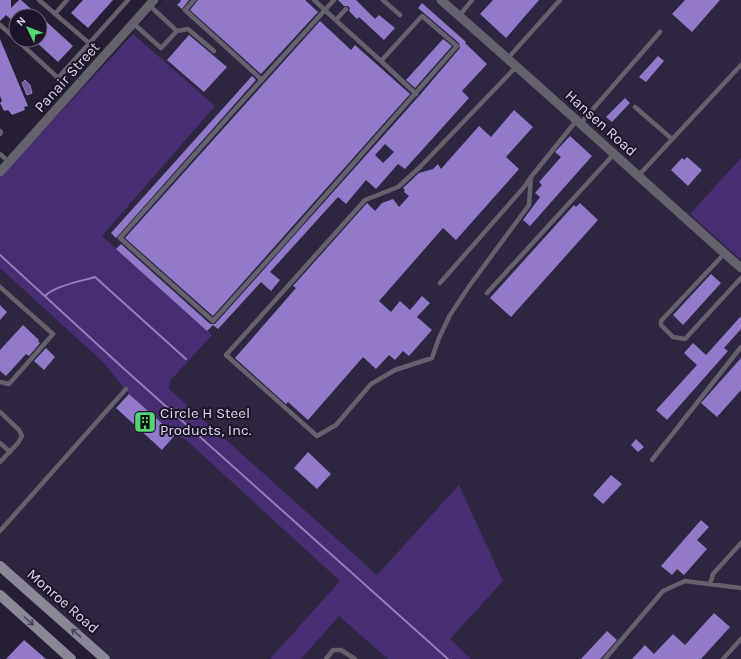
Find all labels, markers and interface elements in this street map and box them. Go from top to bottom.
north arrow [8,8,48,48]
text: N [14,14,28,29]
street label: Panair Street [31,38,104,116]
street label: Hansen Road [562,86,640,160]
place label: Circle H Steel Products, Inc. [160,404,252,439]
building icon: Circle H Steel Products, Inc. [132,409,158,435]
street label: Monroe Road [23,565,103,637]
one-way arrow [24,617,34,626]
one-way arrow [71,629,81,638]

